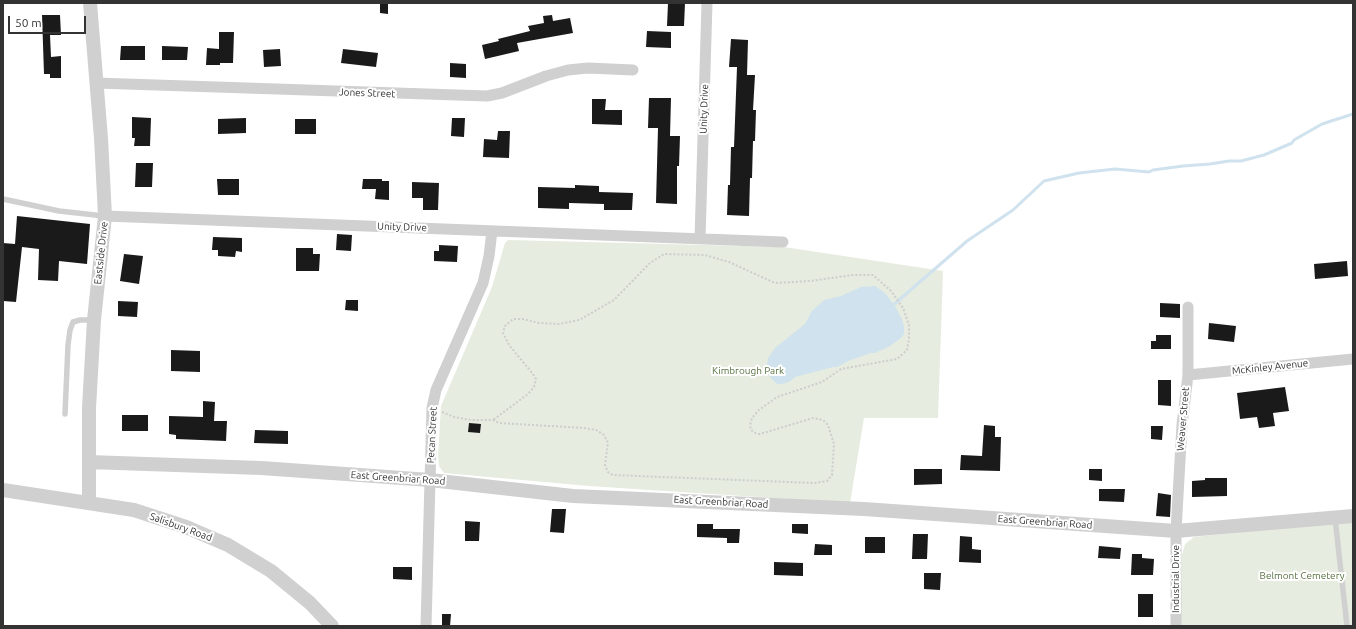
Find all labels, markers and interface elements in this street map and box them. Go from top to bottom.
scale bar [10,8,88,34]
text: 50 m [15,16,42,29]
street label: Unity Drive [697,84,711,134]
street label: Jones Street [339,86,395,100]
street label: Unity Drive [377,220,427,234]
street label: Eastside Drive [92,221,110,285]
street label: McKinley Avenue [1231,357,1309,377]
park label: Kimbrough Park [712,365,784,377]
street label: Weaver Street [1174,387,1192,451]
street label: Pecan Street [425,406,439,464]
street label: East Greenbriar Road [350,469,446,487]
street label: East Greenbriar Road [673,494,769,510]
street label: Salisbury Road [148,510,214,544]
street label: East Greenbriar Road [997,513,1093,531]
street label: Industrial Drive [1170,545,1182,613]
park label: Belmont Cemetery [1260,570,1344,582]

